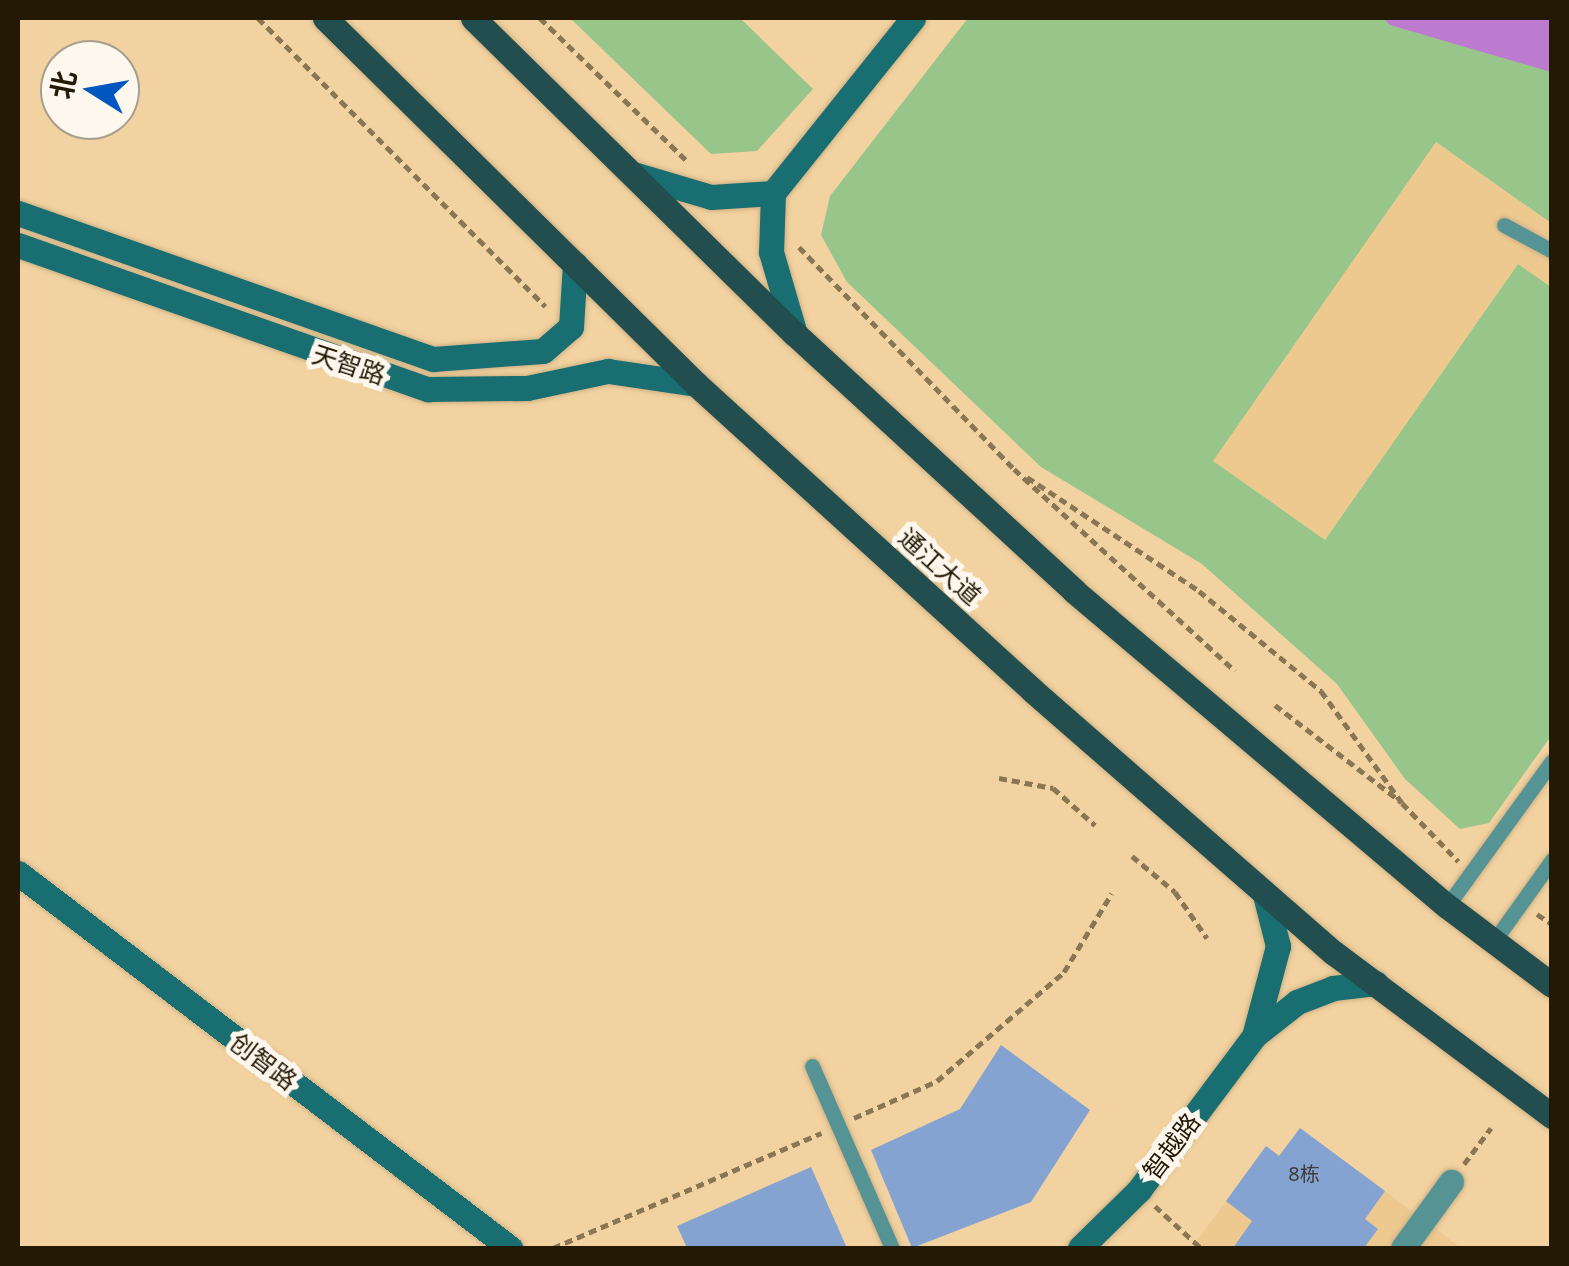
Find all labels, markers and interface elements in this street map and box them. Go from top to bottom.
north arrow [40,40,140,140]
text: 北 [41,67,84,102]
street label: 天智路 [309,338,389,390]
street label: 通江大道 [893,521,987,611]
street label: 创智路 [225,1026,303,1096]
street label: 智越路 [1136,1107,1206,1185]
house number: 8栋 [1288,1161,1320,1185]

